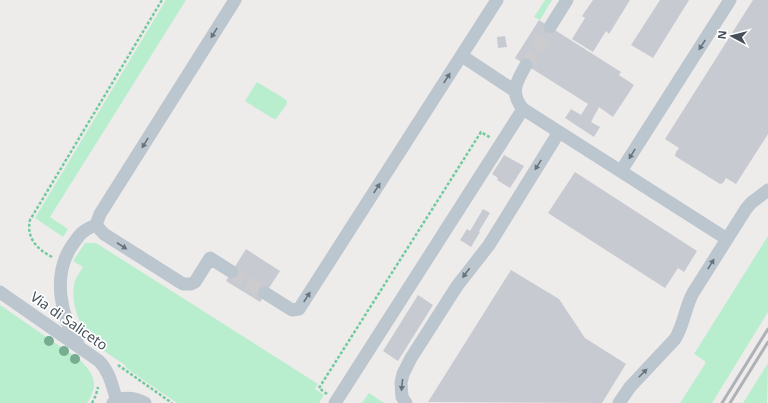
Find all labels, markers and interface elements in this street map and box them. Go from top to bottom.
north arrow [712,16,752,56]
one-way arrow [211,27,218,39]
text: N [714,29,730,40]
one-way arrow [698,40,706,50]
one-way arrow [444,73,451,84]
one-way arrow [141,138,149,148]
one-way arrow [628,149,636,160]
one-way arrow [535,159,542,171]
one-way arrow [373,183,381,193]
one-way arrow [117,242,127,250]
one-way arrow [707,259,715,269]
one-way arrow [462,268,470,279]
street label: Via di Saliceto [27,287,112,354]
one-way arrow [303,292,311,302]
one-way arrow [639,368,648,378]
one-way arrow [398,379,405,391]

